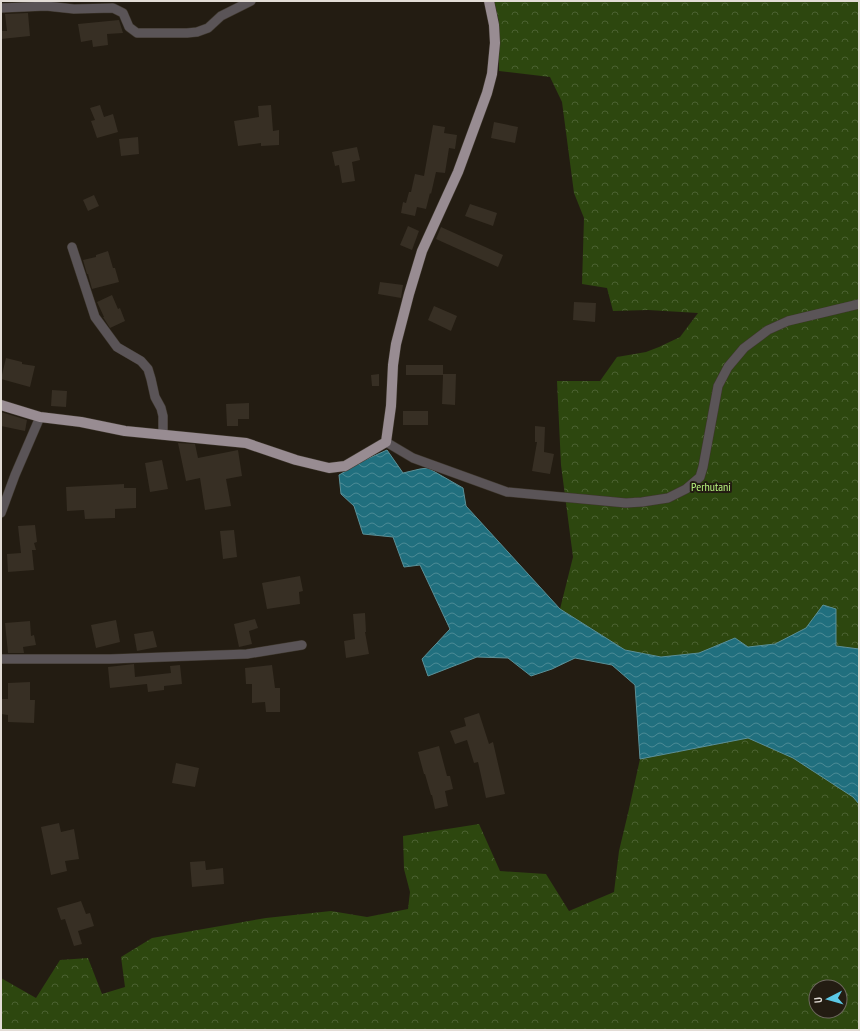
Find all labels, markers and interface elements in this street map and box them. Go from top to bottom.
park label: Perhutani [691,479,731,494]
north arrow [808,979,848,1019]
text: U [811,996,825,1004]

